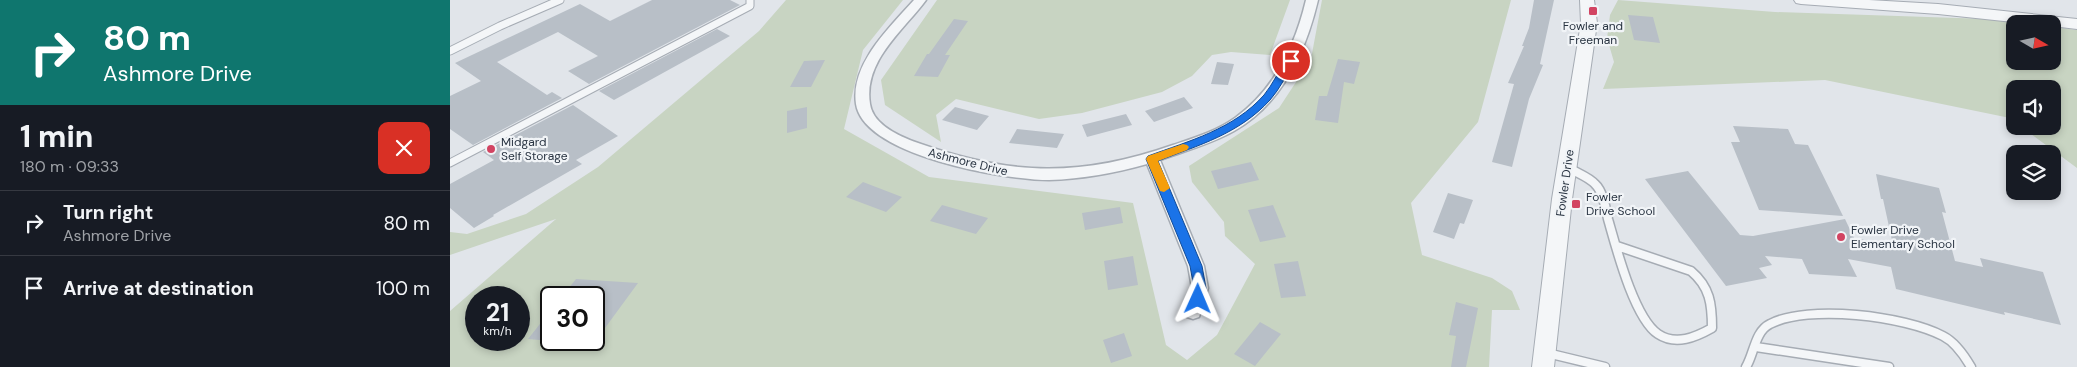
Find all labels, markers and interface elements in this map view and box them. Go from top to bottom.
marker: Fowler and Freeman [1587,5,1599,17]
text: 80 m [103,15,191,61]
north arrow [2006,15,2061,70]
map controls [2006,15,2061,200]
place label: Fowler and Freeman [1563,18,1623,48]
icon: right [20,20,85,85]
pin [1270,40,1312,82]
icon: arrive [1277,47,1305,75]
text: Ashmore Drive [103,59,252,88]
button: sound [2006,80,2061,135]
text: 1 min [20,117,93,156]
button: close [378,122,430,174]
place label: Midgard Self Storage [501,134,568,164]
marker: Midgard Self Storage [485,143,497,155]
street label: Ashmore Drive [927,144,1010,180]
button: layers [2006,145,2061,200]
street label: Fowler Drive [1552,148,1578,218]
text: 180 m · 09:33 [20,156,119,177]
place label: Fowler Drive School [1586,189,1655,219]
marker: Fowler Drive School [1570,198,1582,210]
text: Turn right [63,200,153,225]
icon: right [20,209,48,237]
text: 80 m [383,211,430,236]
place label: Fowler Drive Elementary School [1851,222,1955,252]
text: Ashmore Drive [63,225,171,246]
marker: Fowler Drive Elementary School [1835,231,1847,243]
position arrow [1171,272,1223,324]
icon: arrive [20,274,48,302]
text: Arrive at destination [63,276,254,301]
text: 100 m [376,276,430,301]
speed limit sign: 30 [540,286,605,351]
text: 21 [486,296,509,329]
text: km/h [483,323,512,339]

